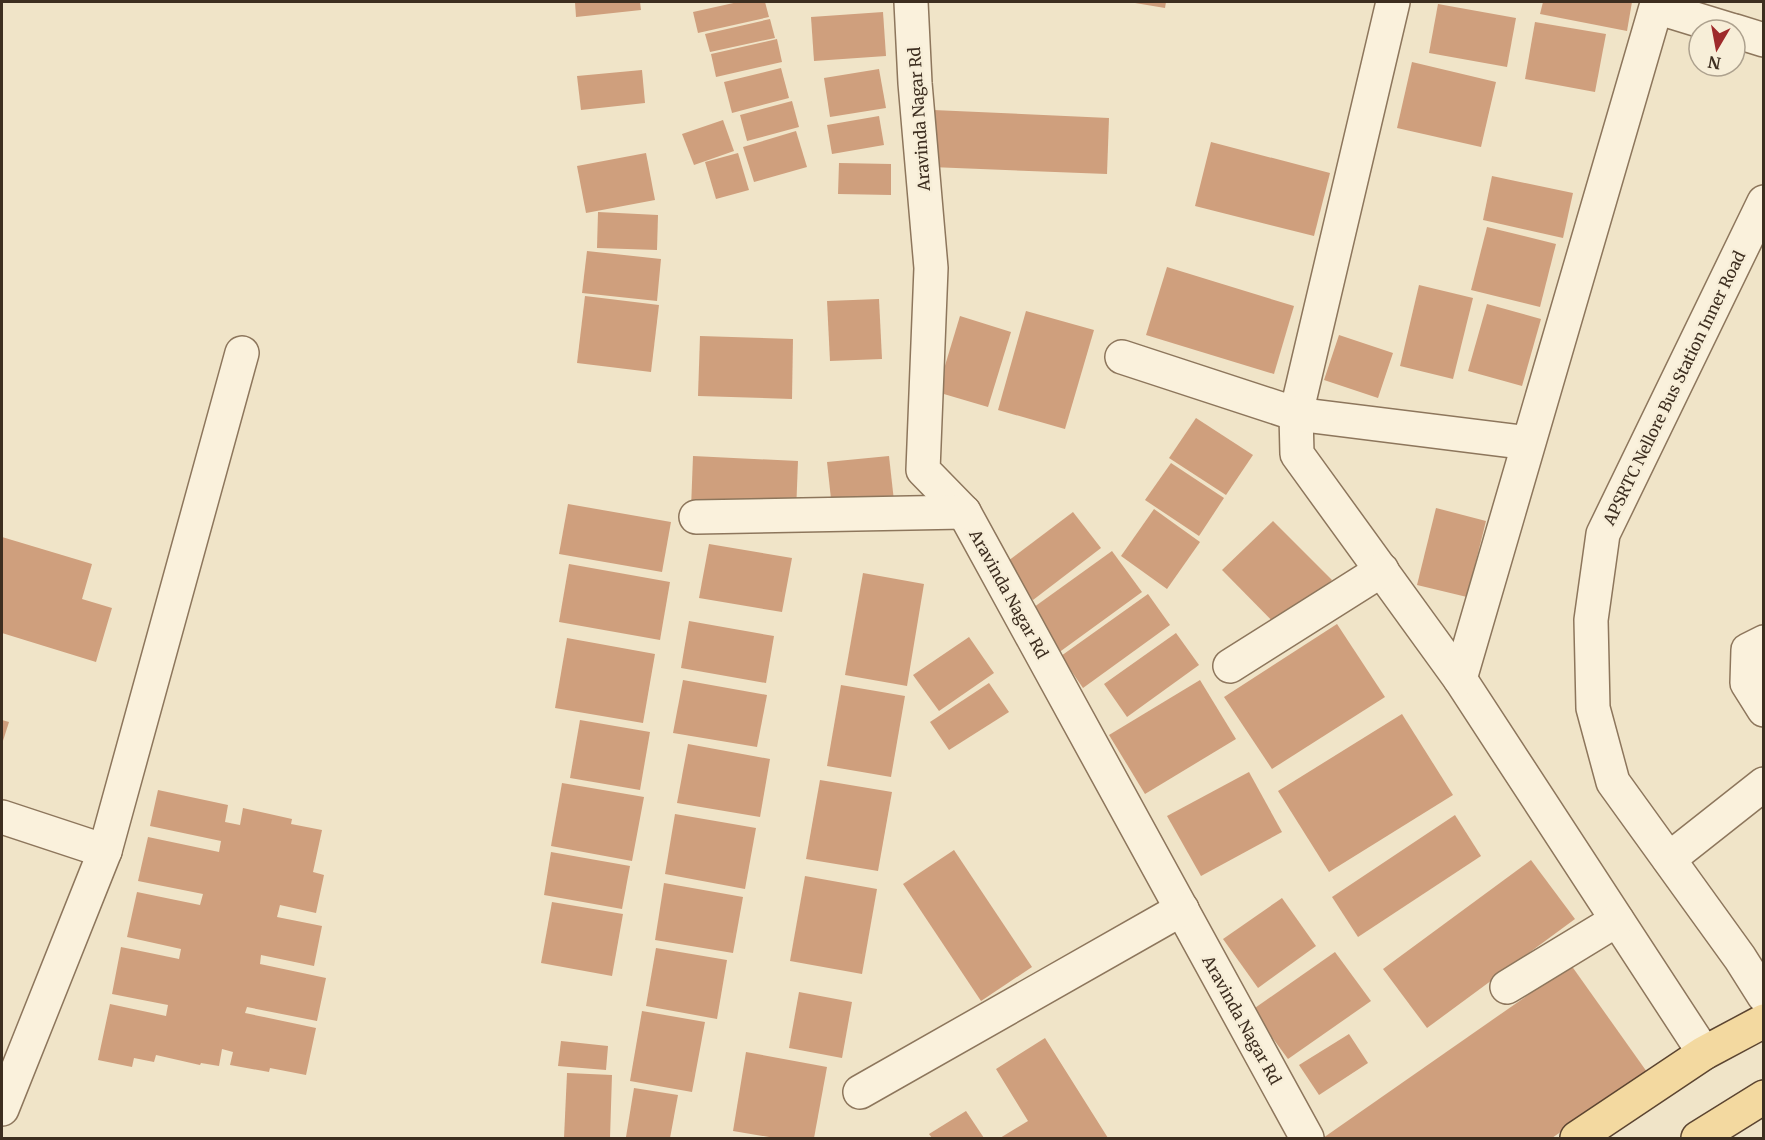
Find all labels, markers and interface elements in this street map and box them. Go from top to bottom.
north arrow [1687,18,1747,78]
street label: Aravinda Nagar Rd [904,46,934,193]
text: N [1706,52,1722,74]
street label: APSRTC Nellore Bus Station Inner Road [1598,247,1749,529]
street label: Aravinda Nagar Rd [965,525,1053,662]
street label: Aravinda Nagar Rd [1198,951,1286,1088]

